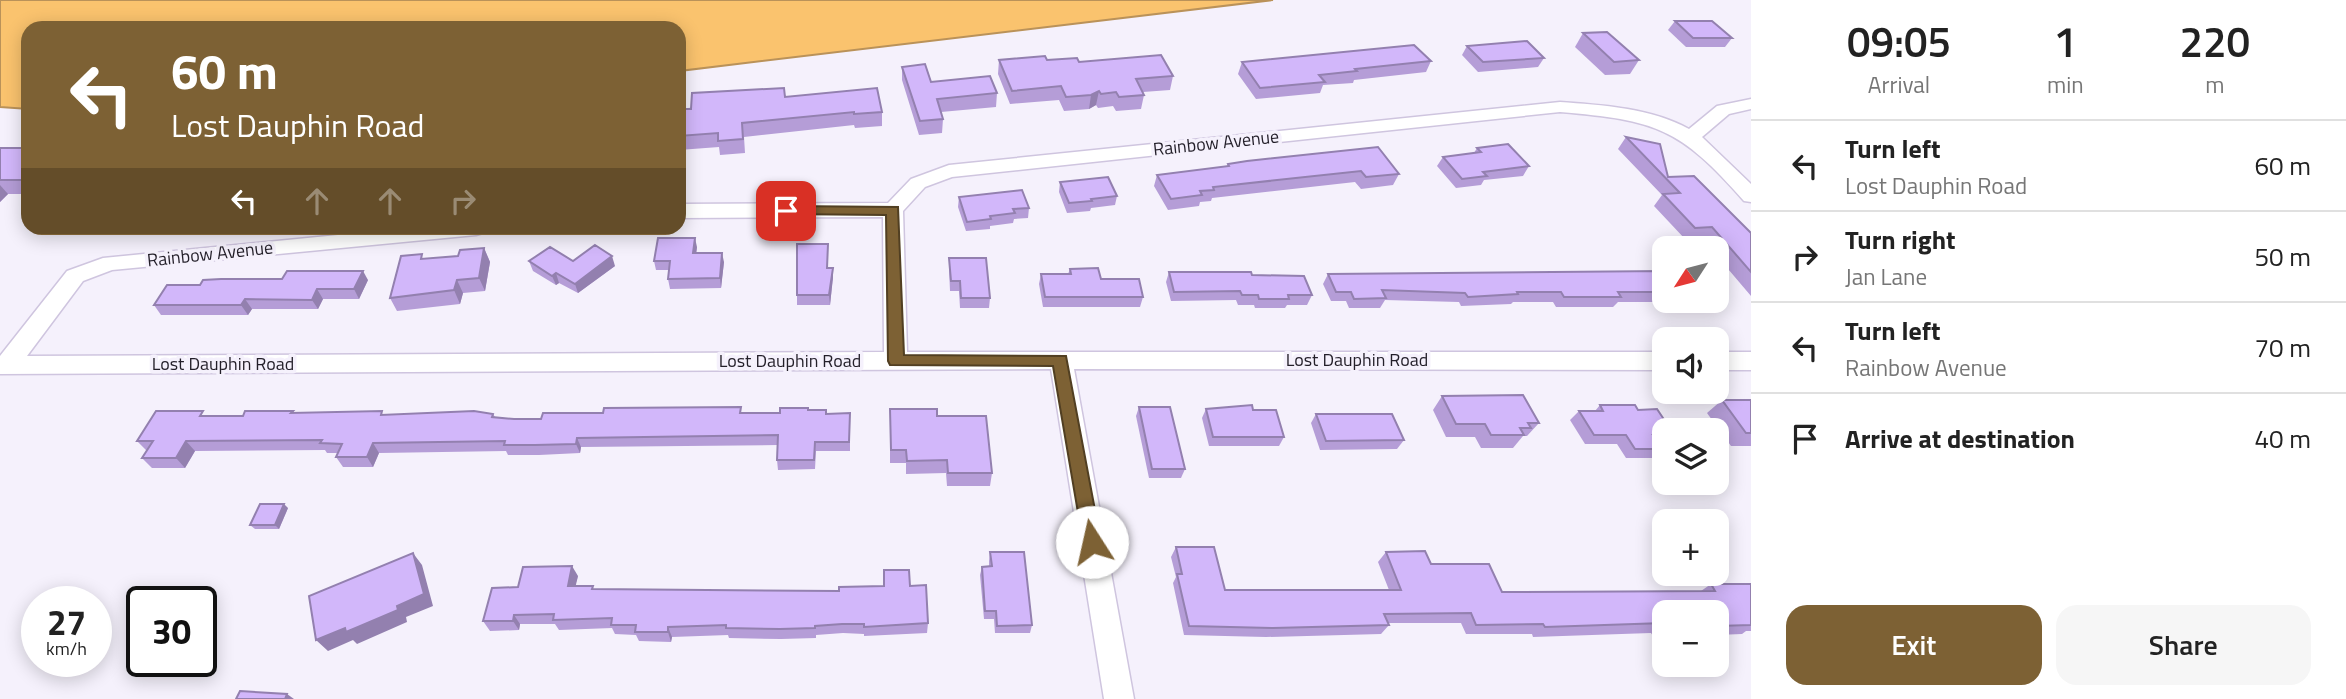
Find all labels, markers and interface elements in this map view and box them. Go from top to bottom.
text: 09:05 [1847,9,1951,73]
text: 1 [2054,9,2077,73]
text: 220 [2180,9,2250,73]
text: 60 m [171,33,278,108]
icon: left [56,49,147,140]
text: Arrival [1868,67,1930,102]
text: min [2047,67,2084,102]
text: m [2205,67,2224,102]
text: Lost Dauphin Road [171,101,424,149]
street label: Rainbow Avenue [1152,122,1280,163]
text: Turn left [1845,129,1940,168]
text: 60 m [2254,146,2311,185]
icon: left [1786,147,1824,185]
text: Lost Dauphin Road [1845,168,2027,203]
pin [756,181,816,241]
icon: left [225,182,263,220]
icon: ahead [298,182,336,220]
icon: ahead [371,182,409,220]
icon: right [444,182,482,220]
icon: arrive [767,192,805,230]
text: Turn right [1845,220,1956,259]
street label: Rainbow Avenue [146,233,274,274]
north arrow [1652,236,1729,313]
map controls [1652,236,1729,677]
text: 50 m [2254,237,2311,276]
icon: right [1786,238,1824,276]
text: Jan Lane [1845,259,1927,294]
text: Turn left [1845,311,1940,350]
button: sound [1652,327,1729,404]
text: 70 m [2254,328,2311,367]
icon: left [1786,329,1824,367]
street label: Lost Dauphin Road [1286,346,1428,373]
street label: Lost Dauphin Road [719,347,861,374]
street label: Lost Dauphin Road [152,350,294,377]
text: Rainbow Avenue [1845,350,2007,385]
button: layers [1652,418,1729,495]
text: Arrive at destination [1845,419,2075,458]
text: 40 m [2254,419,2311,458]
icon: arrive [1786,420,1824,458]
position arrow [1055,505,1129,579]
button: + [1652,509,1729,586]
speed limit sign: 30 [126,586,217,677]
text: 27 [47,595,86,649]
button: − [1652,600,1729,677]
button: Exit [1786,605,2042,685]
button: Share [2056,605,2311,685]
text: km/h [46,635,87,662]

